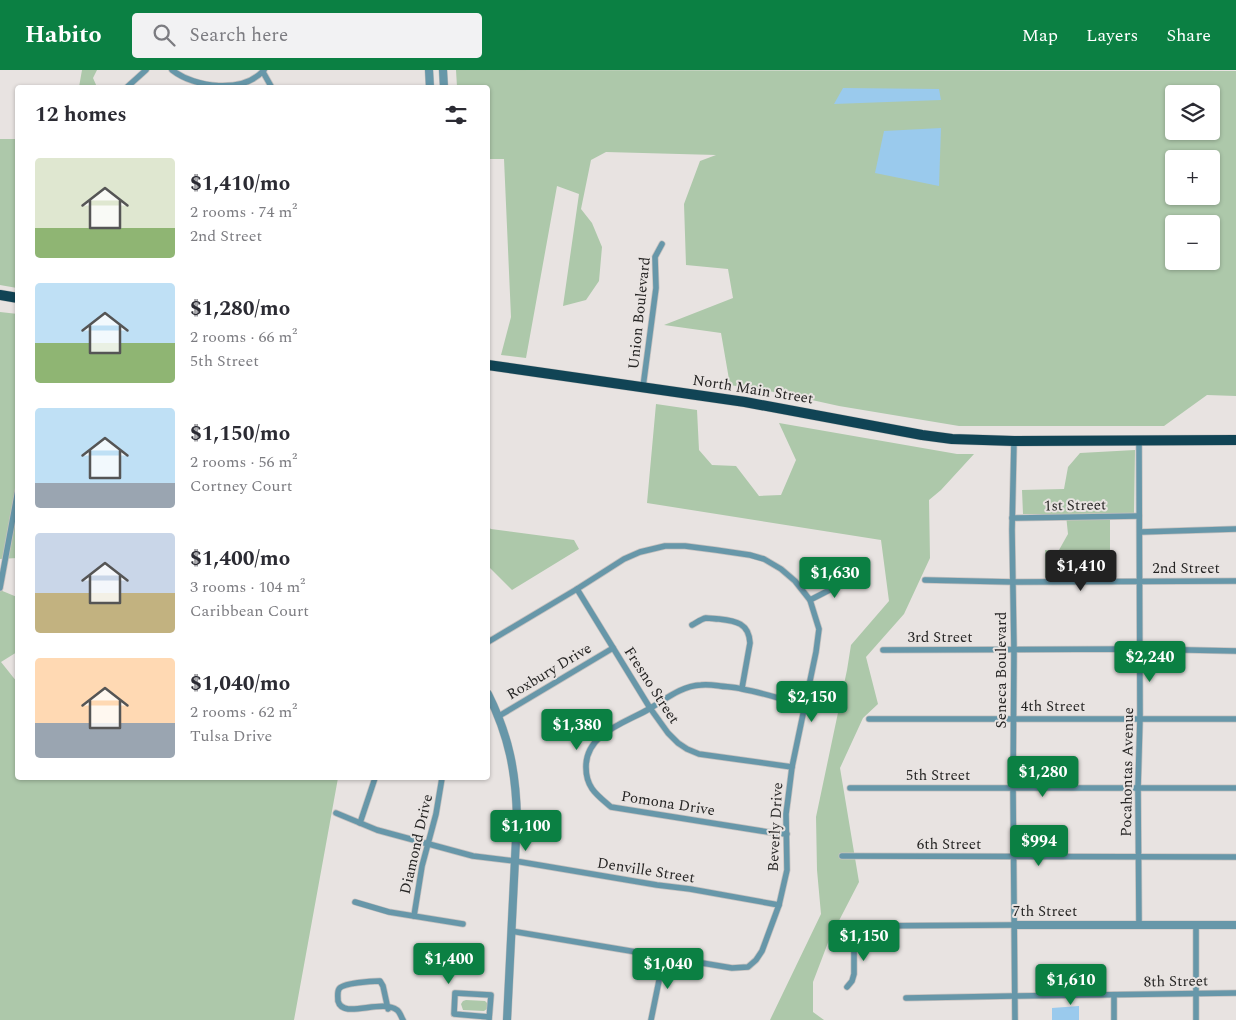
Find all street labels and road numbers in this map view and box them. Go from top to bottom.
street label: Union Boulevard [622,256,657,370]
street label: North Main Street [691,369,815,410]
street label: 1st Street [1044,493,1106,518]
street label: 2nd Street [1152,557,1220,580]
street label: Seneca Boulevard [990,612,1013,728]
street label: 3rd Street [908,626,972,649]
street label: Roxbury Drive [502,637,596,706]
street label: Fresno Street [618,642,685,729]
street label: 4th Street [1021,695,1085,718]
street label: Pocahontas Avenue [1115,707,1140,837]
street label: 5th Street [906,764,970,787]
street label: Beverly Drive [762,782,789,872]
street label: Pomona Drive [619,785,717,822]
street label: Diamond Drive [394,792,439,897]
street label: 6th Street [917,833,981,856]
street label: Denville Street [595,851,696,890]
street label: 7th Street [1013,900,1077,923]
street label: 8th Street [1143,969,1209,994]

